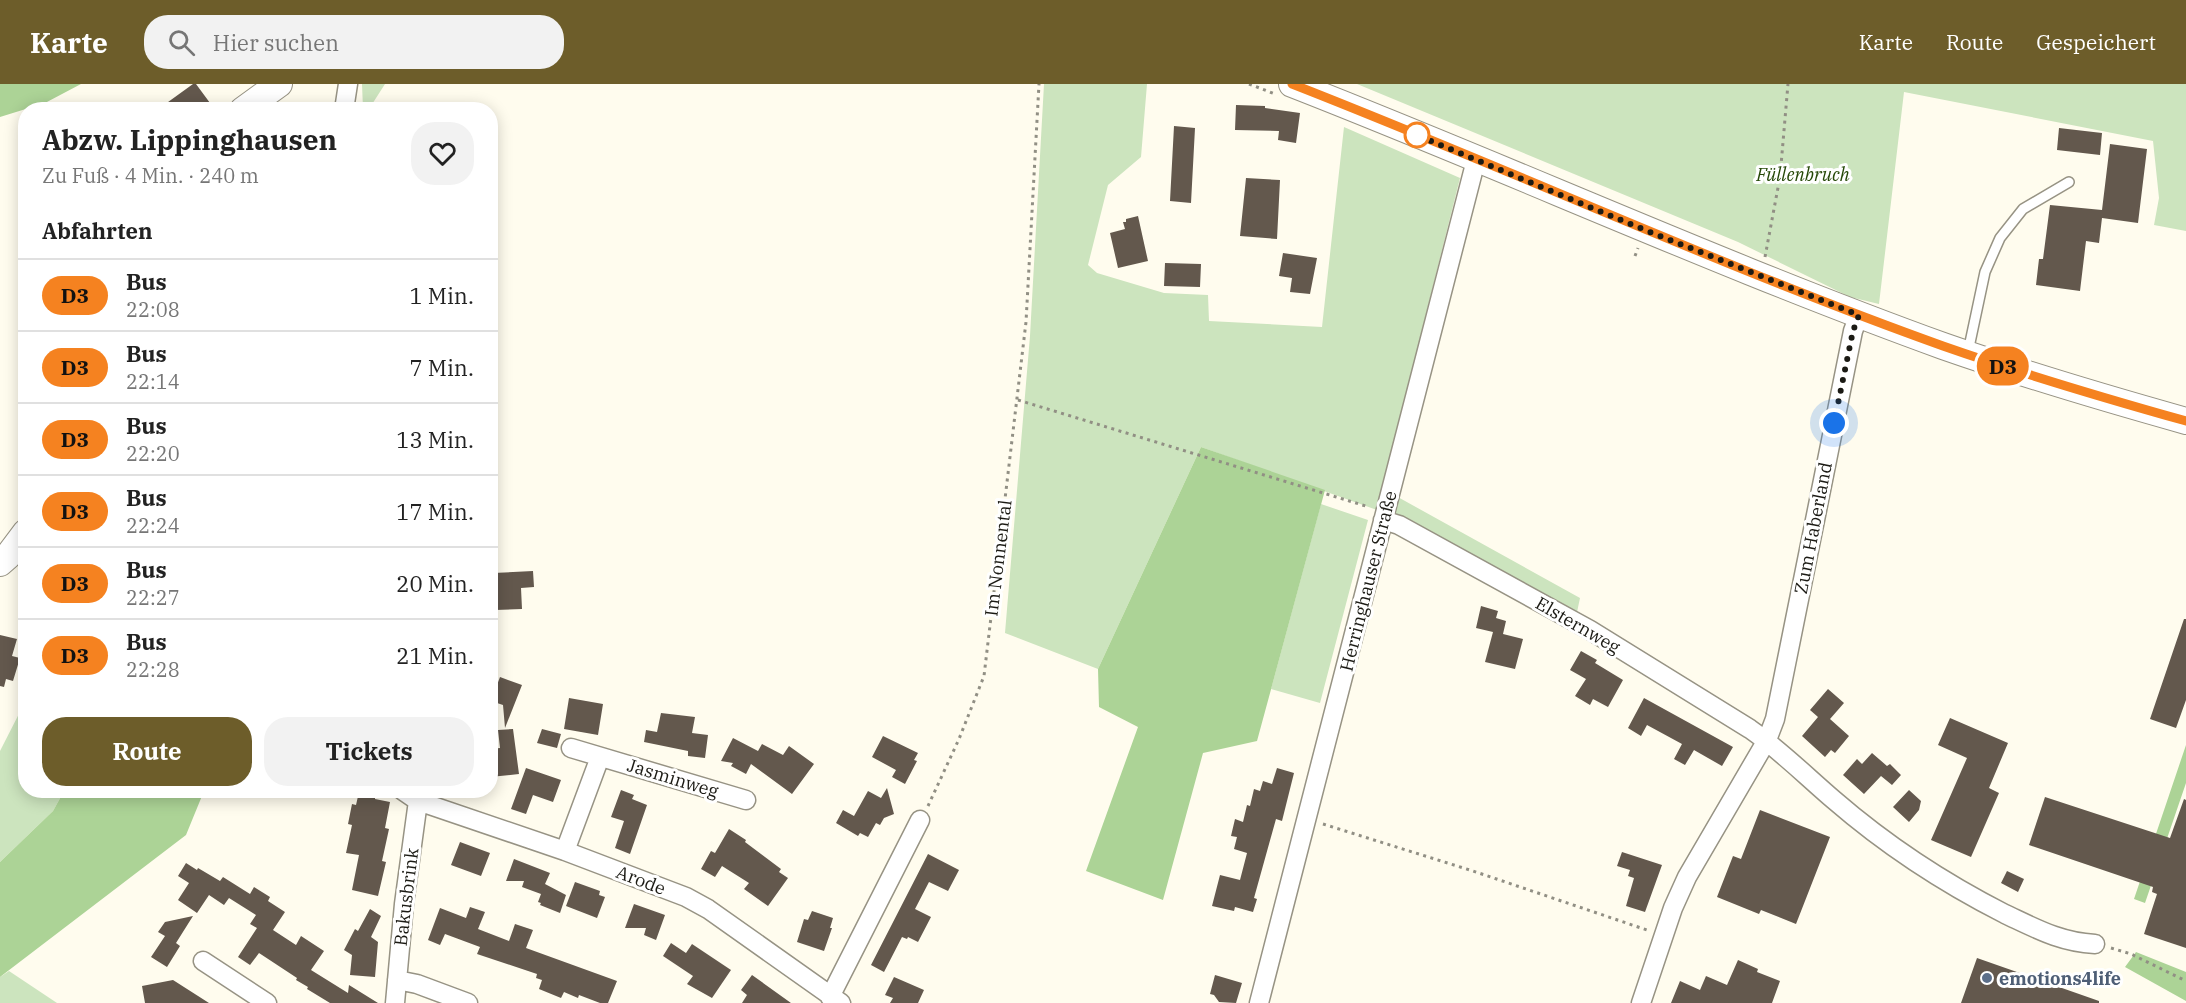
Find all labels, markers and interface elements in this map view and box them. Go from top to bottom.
search box [144,15,564,69]
text: Karte [30,24,108,61]
icon: search [165,26,198,59]
text: Hier suchen [213,28,339,57]
text: Karte [1859,28,1913,56]
text: Route [1946,28,2003,56]
text: Gespeichert [2036,28,2156,56]
text: Abzw. Lippinghausen [42,121,337,158]
button: heart [411,122,474,185]
unlabelled marker [1404,122,1430,148]
text: Zu Fuß · 4 Min. · 240 m [42,162,259,189]
park label: Füllenbruch [1755,163,1850,186]
text: Abfahrten [42,216,153,245]
text: Bus [126,267,167,296]
text: D3 [61,281,89,309]
text: 1 Min. [409,281,474,310]
text: 22:08 [126,296,180,323]
text: Bus [126,339,167,368]
line badge: D3 [1976,346,2030,386]
text: D3 [1989,352,2017,380]
text: D3 [61,353,89,381]
text: 7 Min. [409,353,474,382]
text: 22:14 [126,368,180,395]
your location [1819,408,1849,438]
text: Bus [126,411,167,440]
text: D3 [61,425,89,453]
text: 13 Min. [396,425,474,454]
text: 22:20 [126,440,180,467]
street label: Zum Haberland [1789,460,1837,596]
text: Bus [126,483,167,512]
street label: Herringhauser Straße [1334,488,1402,674]
text: D3 [61,497,89,525]
text: 17 Min. [396,497,474,526]
street label: Im Nonnental [979,498,1017,618]
text: 22:24 [126,512,180,539]
text: Bus [126,555,167,584]
text: D3 [61,569,89,597]
text: 20 Min. [396,569,474,598]
text: 22:27 [126,584,180,611]
street label: Elsternweg [1531,591,1625,659]
text: Bus [126,627,167,656]
text: D3 [61,641,89,669]
text: 21 Min. [396,641,474,670]
text: 22:28 [126,656,180,683]
button: Route [42,717,252,786]
button: Tickets [264,717,474,786]
street label: Jasminweg [625,753,722,803]
street label: Bakusbrink [389,846,423,947]
street label: Arode [613,860,669,900]
place label: emotions4life [1999,967,2121,990]
marker: emotions4life [1980,971,1994,985]

